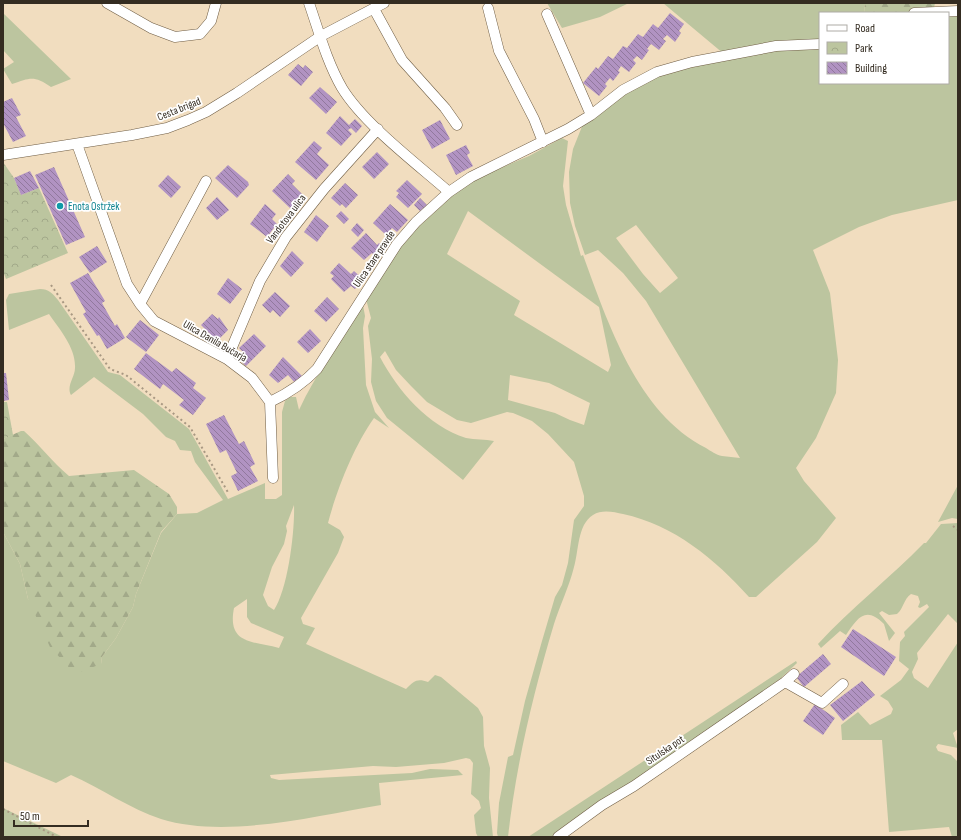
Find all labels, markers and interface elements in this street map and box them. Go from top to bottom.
legend [819,12,949,84]
text: Road [855,21,875,36]
text: Park [855,41,873,56]
text: Building [855,61,887,76]
street label: Cesta brigad [155,94,203,124]
street label: Vandotova ulica [263,192,309,246]
place label: Enota Ostržek [68,200,120,213]
marker: Enota Ostržek [55,201,65,211]
street label: Ulica stare pravde [350,228,398,290]
street label: Ulica Danila Bučarja [181,317,249,365]
street label: Situlska pot [643,732,687,768]
scale bar [14,802,88,828]
text: 50 m [20,809,40,824]

